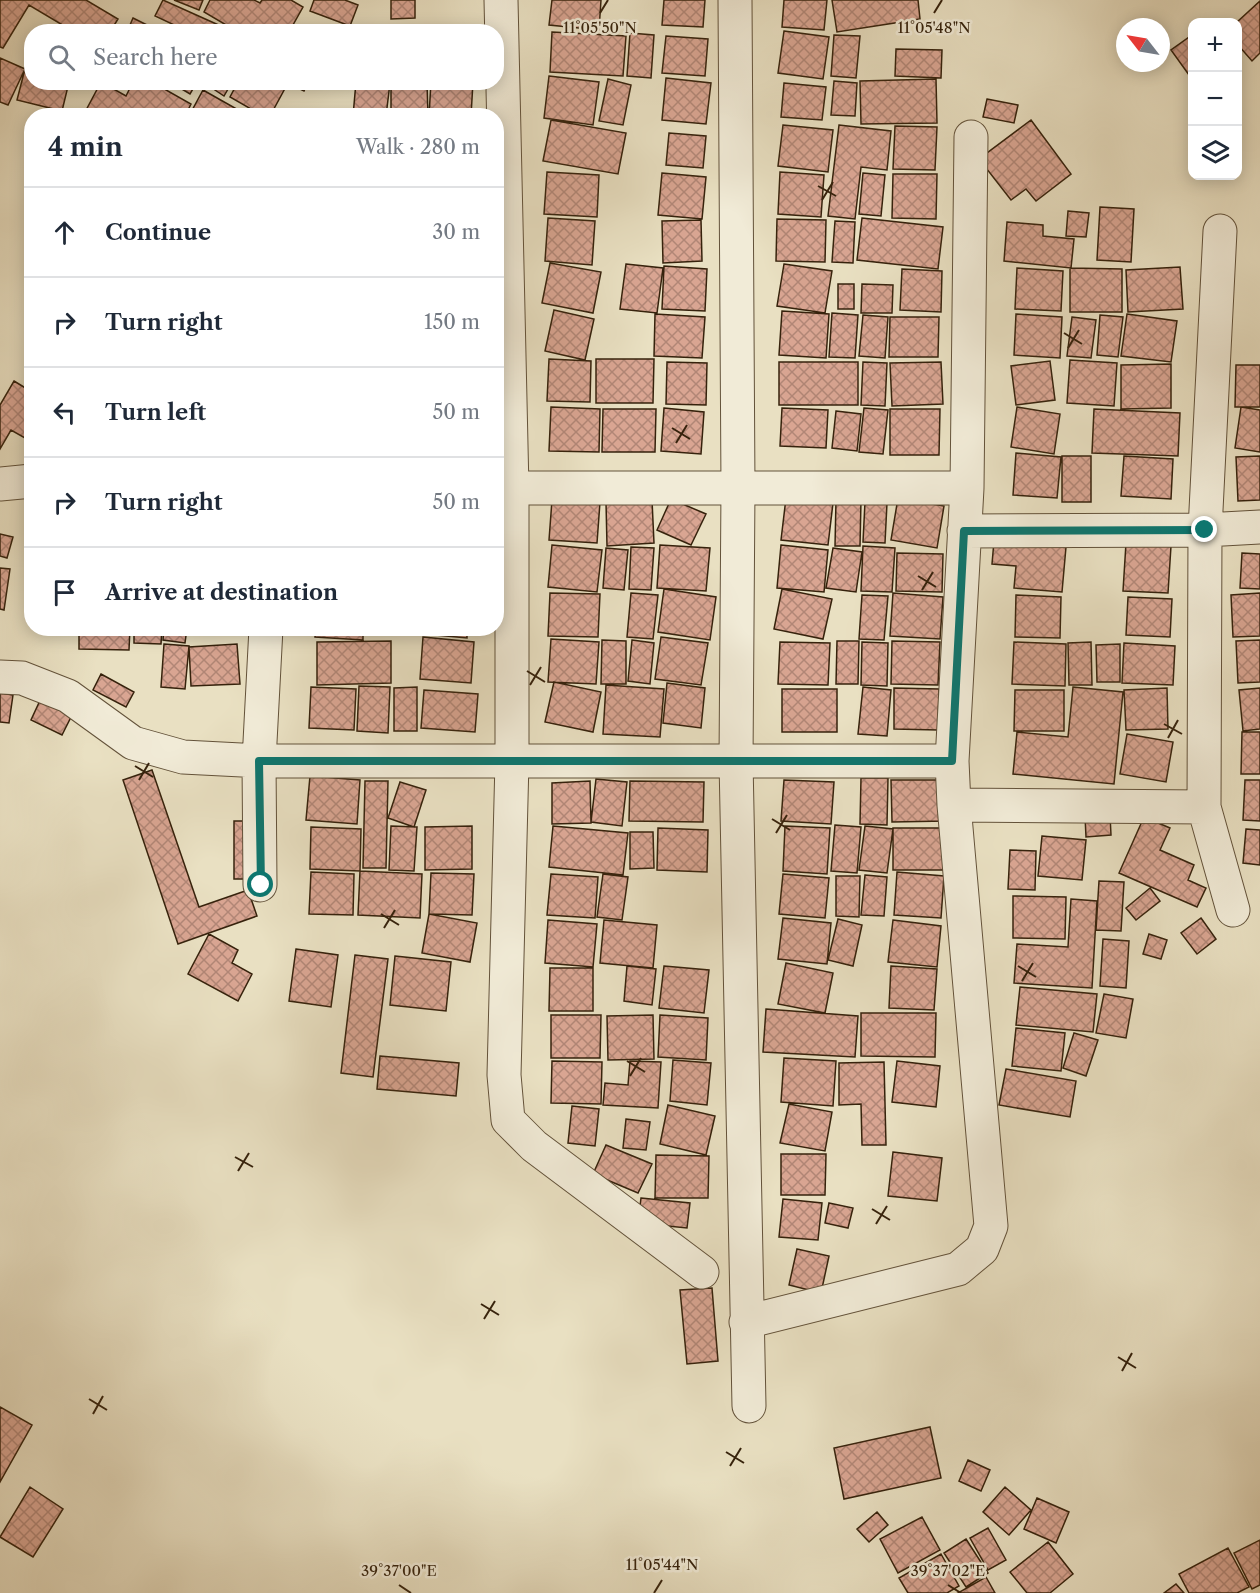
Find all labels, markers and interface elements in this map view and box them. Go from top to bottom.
text: 11°05'50"N [563,18,637,37]
text: 11°05'48"N [897,18,971,37]
north arrow [1116,18,1170,72]
map controls [1188,18,1242,180]
button: + [1188,18,1242,72]
search box [24,24,504,90]
icon: search [45,41,78,74]
text: Search here [93,44,218,71]
button: − [1188,72,1242,126]
button: layers [1188,126,1242,180]
text: 4 min [48,131,123,163]
text: Walk · 280 m [356,135,480,159]
icon: ahead [48,216,81,249]
text: Continue [105,219,211,246]
text: 30 m [432,220,480,244]
icon: right [48,306,81,339]
text: Turn right [105,309,223,336]
text: 150 m [424,310,480,334]
icon: left [48,396,81,429]
text: Turn left [105,399,206,426]
text: 50 m [433,400,480,424]
icon: right [48,486,81,519]
text: Turn right [105,489,223,516]
text: 50 m [433,490,480,514]
route end [1191,516,1217,542]
icon: arrive [48,576,81,609]
text: Arrive at destination [105,579,338,606]
route start [247,871,273,897]
text: 11°05'44"N [626,1555,698,1574]
text: 39°37'00"E [361,1561,437,1580]
text: 39°37'02"E [911,1561,985,1580]

